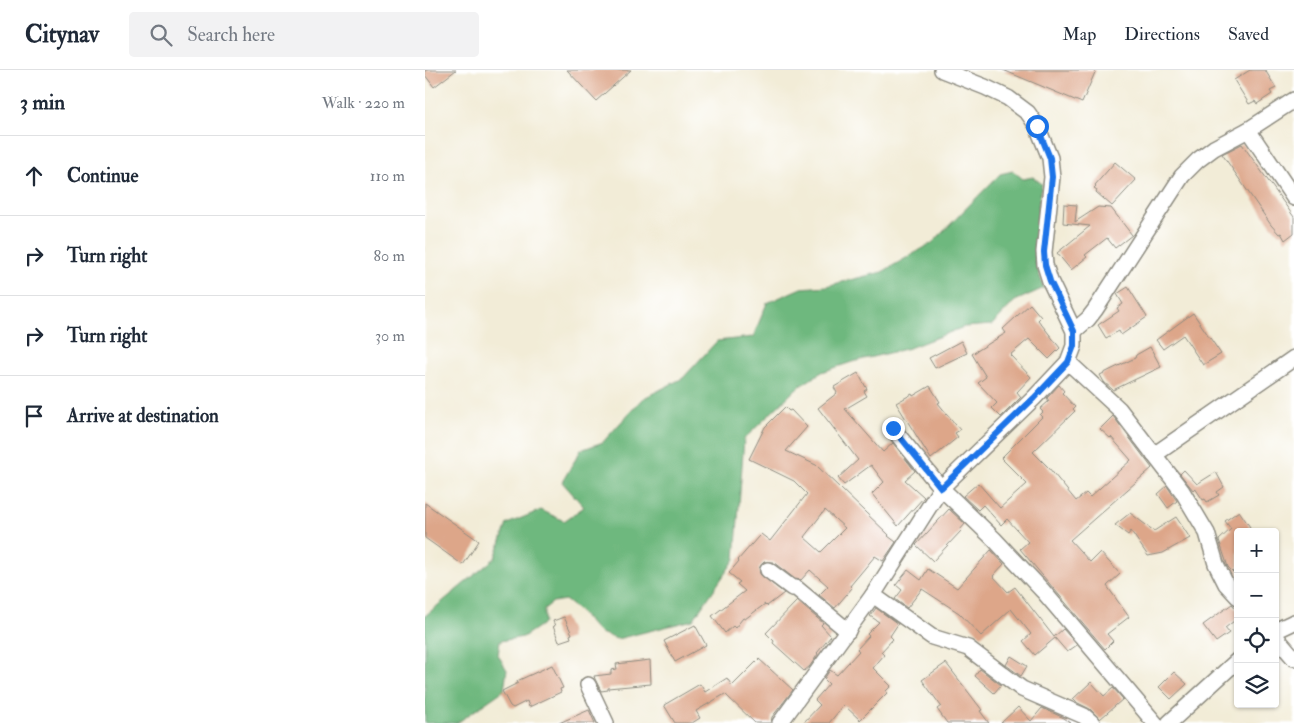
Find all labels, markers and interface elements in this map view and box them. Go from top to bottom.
search box [129,12,479,57]
text: Citynav [25,19,99,50]
icon: search [147,21,175,49]
text: Search here [187,23,275,47]
text: Map [1063,23,1096,46]
text: Directions [1124,23,1200,46]
text: Saved [1228,23,1269,46]
text: 3 min [20,89,65,116]
text: Walk · 220 m [322,93,405,113]
route start [1026,115,1049,138]
icon: ahead [20,162,48,190]
text: Continue [67,164,138,188]
text: 110 m [370,166,405,186]
icon: right [20,242,48,270]
text: Turn right [67,244,147,268]
text: 80 m [374,246,405,266]
icon: right [20,322,48,350]
text: Turn right [67,324,147,348]
text: 30 m [375,326,405,346]
icon: arrive [20,402,48,430]
text: Arrive at destination [67,404,219,428]
route end [882,417,905,440]
map controls [1234,528,1279,708]
button: + [1234,528,1279,573]
button: − [1234,573,1279,618]
button: locate [1234,618,1279,663]
button: layers [1234,663,1279,708]

